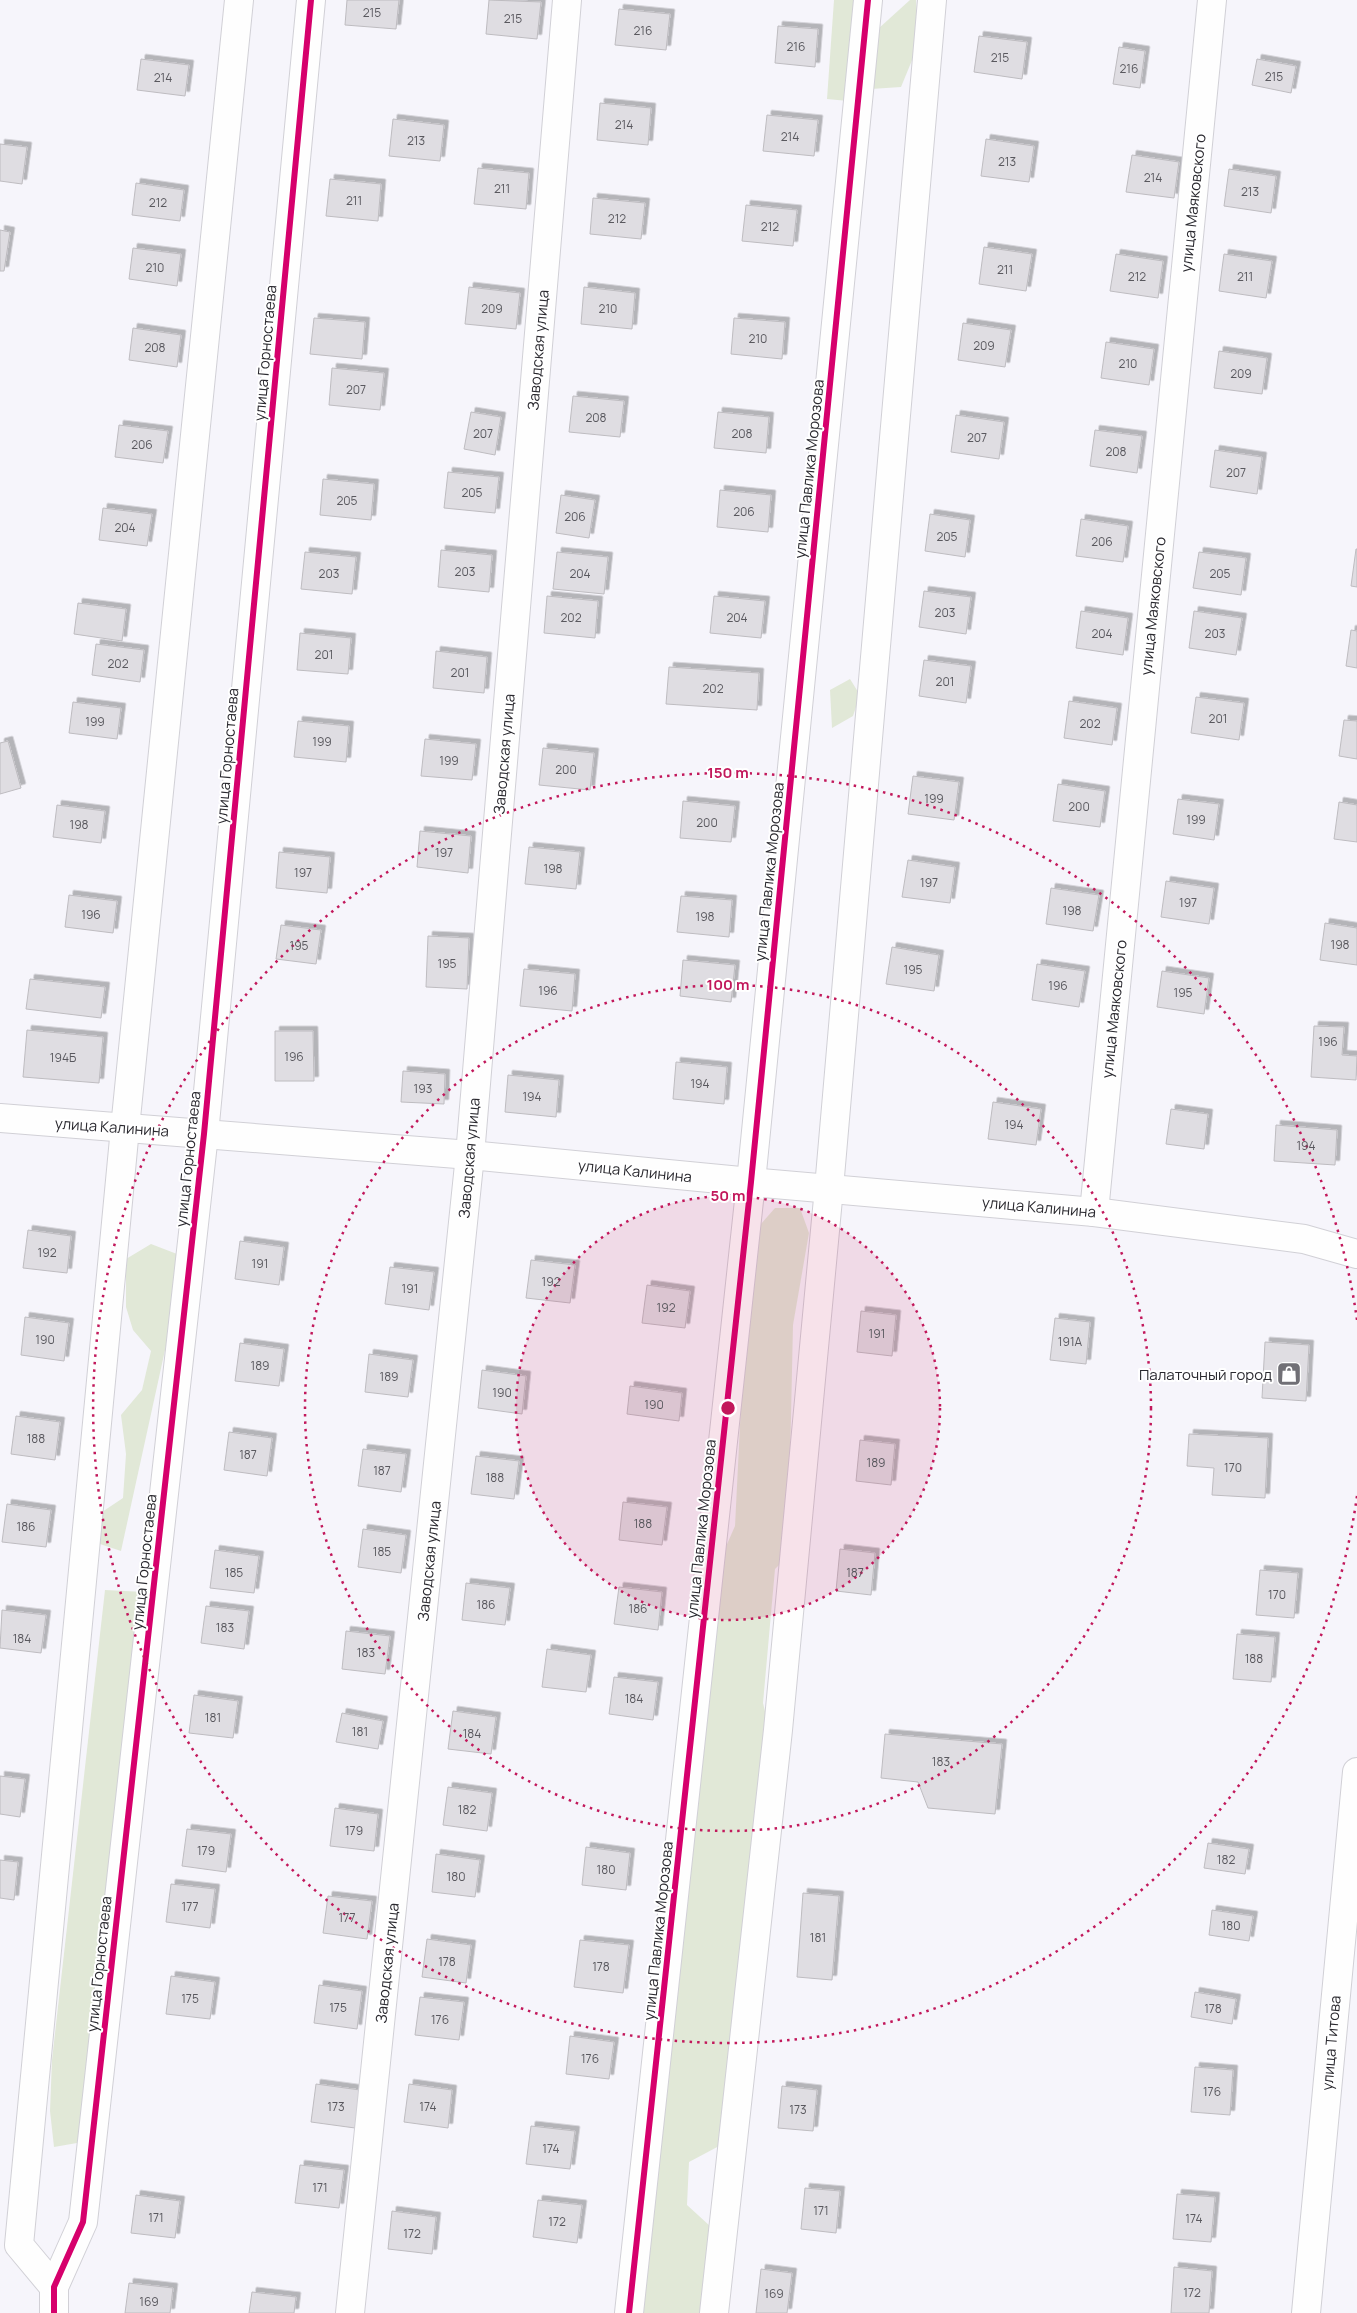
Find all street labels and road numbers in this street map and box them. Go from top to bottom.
street label: улица Маяковского [1175,133,1211,273]
street label: улица Горностаева [249,284,281,422]
street label: Заводская улица [522,289,554,411]
street label: улица Павлика Морозова [789,378,829,560]
street label: улица Маяковского [1135,536,1171,676]
street label: улица Горностаева [211,687,243,825]
street label: Заводская улица [488,693,520,815]
street label: улица Павлика Морозова [749,781,789,963]
street label: улица Маяковского [1096,939,1132,1079]
street label: улица Горностаева [170,1090,206,1228]
street label: Заводская улица [453,1097,485,1219]
street label: улица Калинина [54,1113,170,1141]
street label: улица Калинина [577,1155,693,1187]
street label: улица Калинина [981,1192,1097,1222]
street label: улица Павлика Морозова [681,1438,721,1620]
street label: улица Горностаева [126,1493,162,1631]
street label: Заводская улица [412,1500,446,1622]
street label: улица Павлика Морозова [638,1840,678,2022]
street label: улица Горностаева [81,1895,117,2033]
street label: Заводская улица [370,1902,404,2024]
street label: улица Титова [1316,1994,1346,2092]

